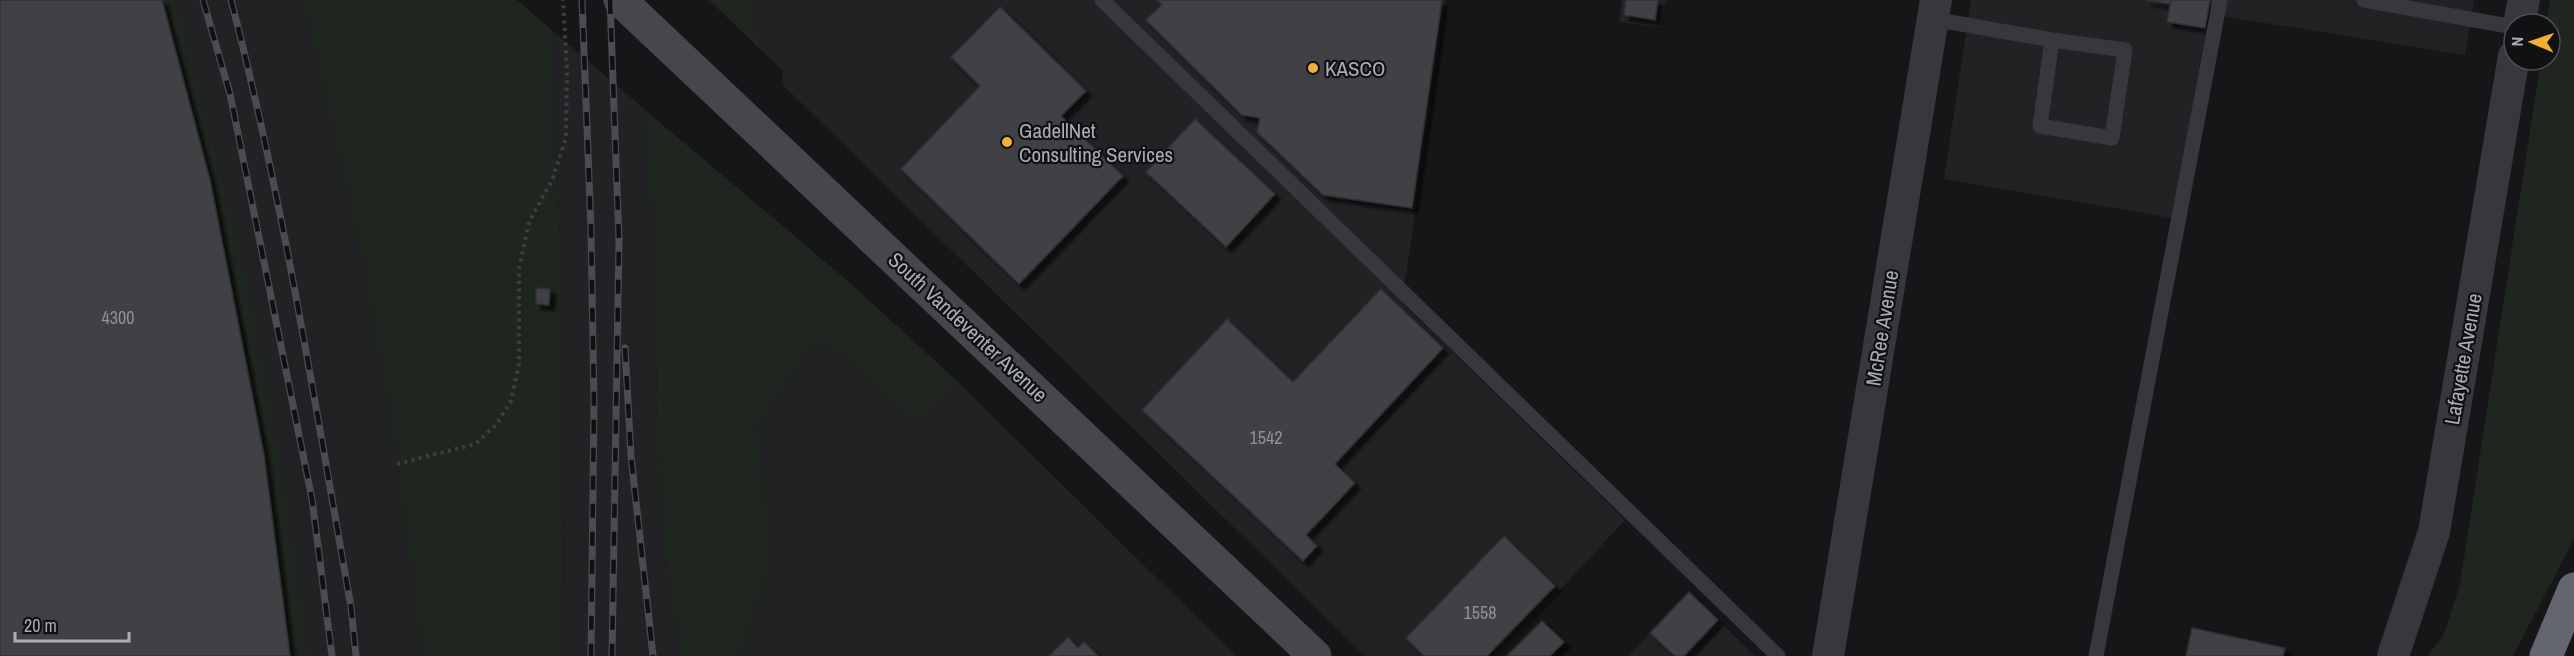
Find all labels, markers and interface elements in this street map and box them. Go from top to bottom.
north arrow [2502,12,2562,72]
text: N [2506,36,2528,47]
place label: KASCO [1325,54,1385,83]
marker: KASCO [1306,61,1320,75]
place label: GadellNet Consulting Services [1019,116,1173,169]
marker: GadellNet Consulting Services [1000,135,1014,149]
street label: South Vandeventer Avenue [882,245,1054,409]
street label: McRee Avenue [1859,268,1905,388]
street label: Lafayette Avenue [2437,291,2489,427]
house number: 4300 [102,305,134,330]
house number: 1542 [1250,425,1282,450]
house number: 1558 [1464,600,1496,625]
scale bar [15,605,129,643]
text: 20 m [24,613,57,638]

